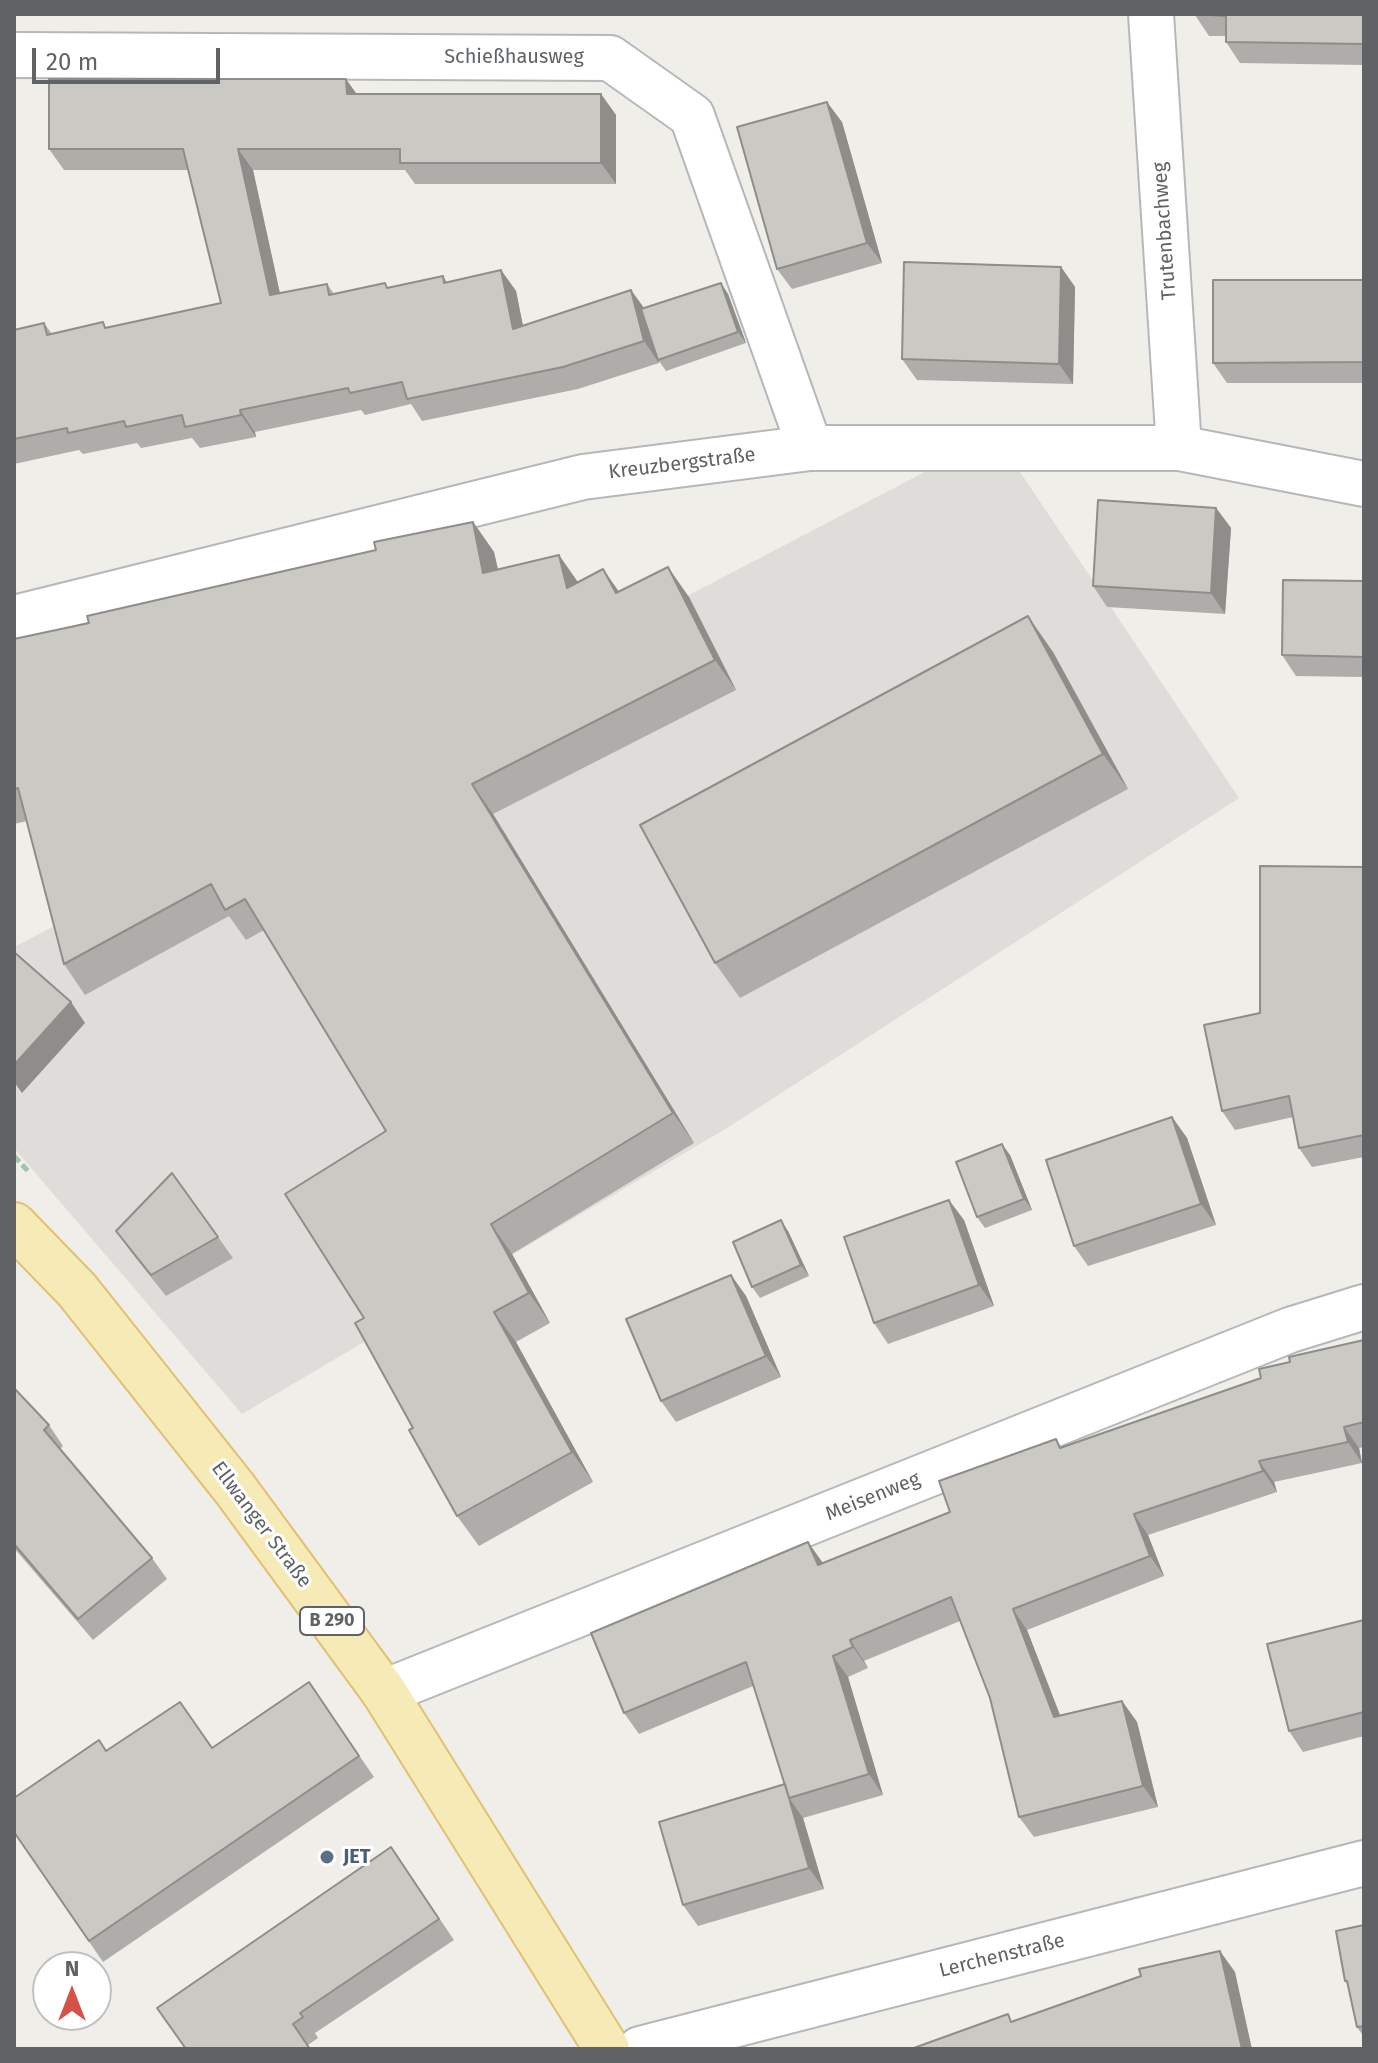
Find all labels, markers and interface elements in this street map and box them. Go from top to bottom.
scale bar [36,32,224,82]
street label: Schießhausweg [444,45,584,69]
text: 20 m [46,48,98,76]
street label: Trutenbachweg [1148,161,1182,301]
street label: Kreuzbergstraße [607,443,757,485]
street label: Ellwanger Straße [206,1457,316,1593]
street label: Meisenweg [822,1467,924,1527]
road number: B 290 [300,1607,364,1635]
place label: JET [343,1845,371,1869]
marker: JET [318,1848,336,1866]
street label: Lerchenstraße [937,1929,1067,1983]
north arrow [32,1951,112,2031]
text: N [65,1955,79,1982]

